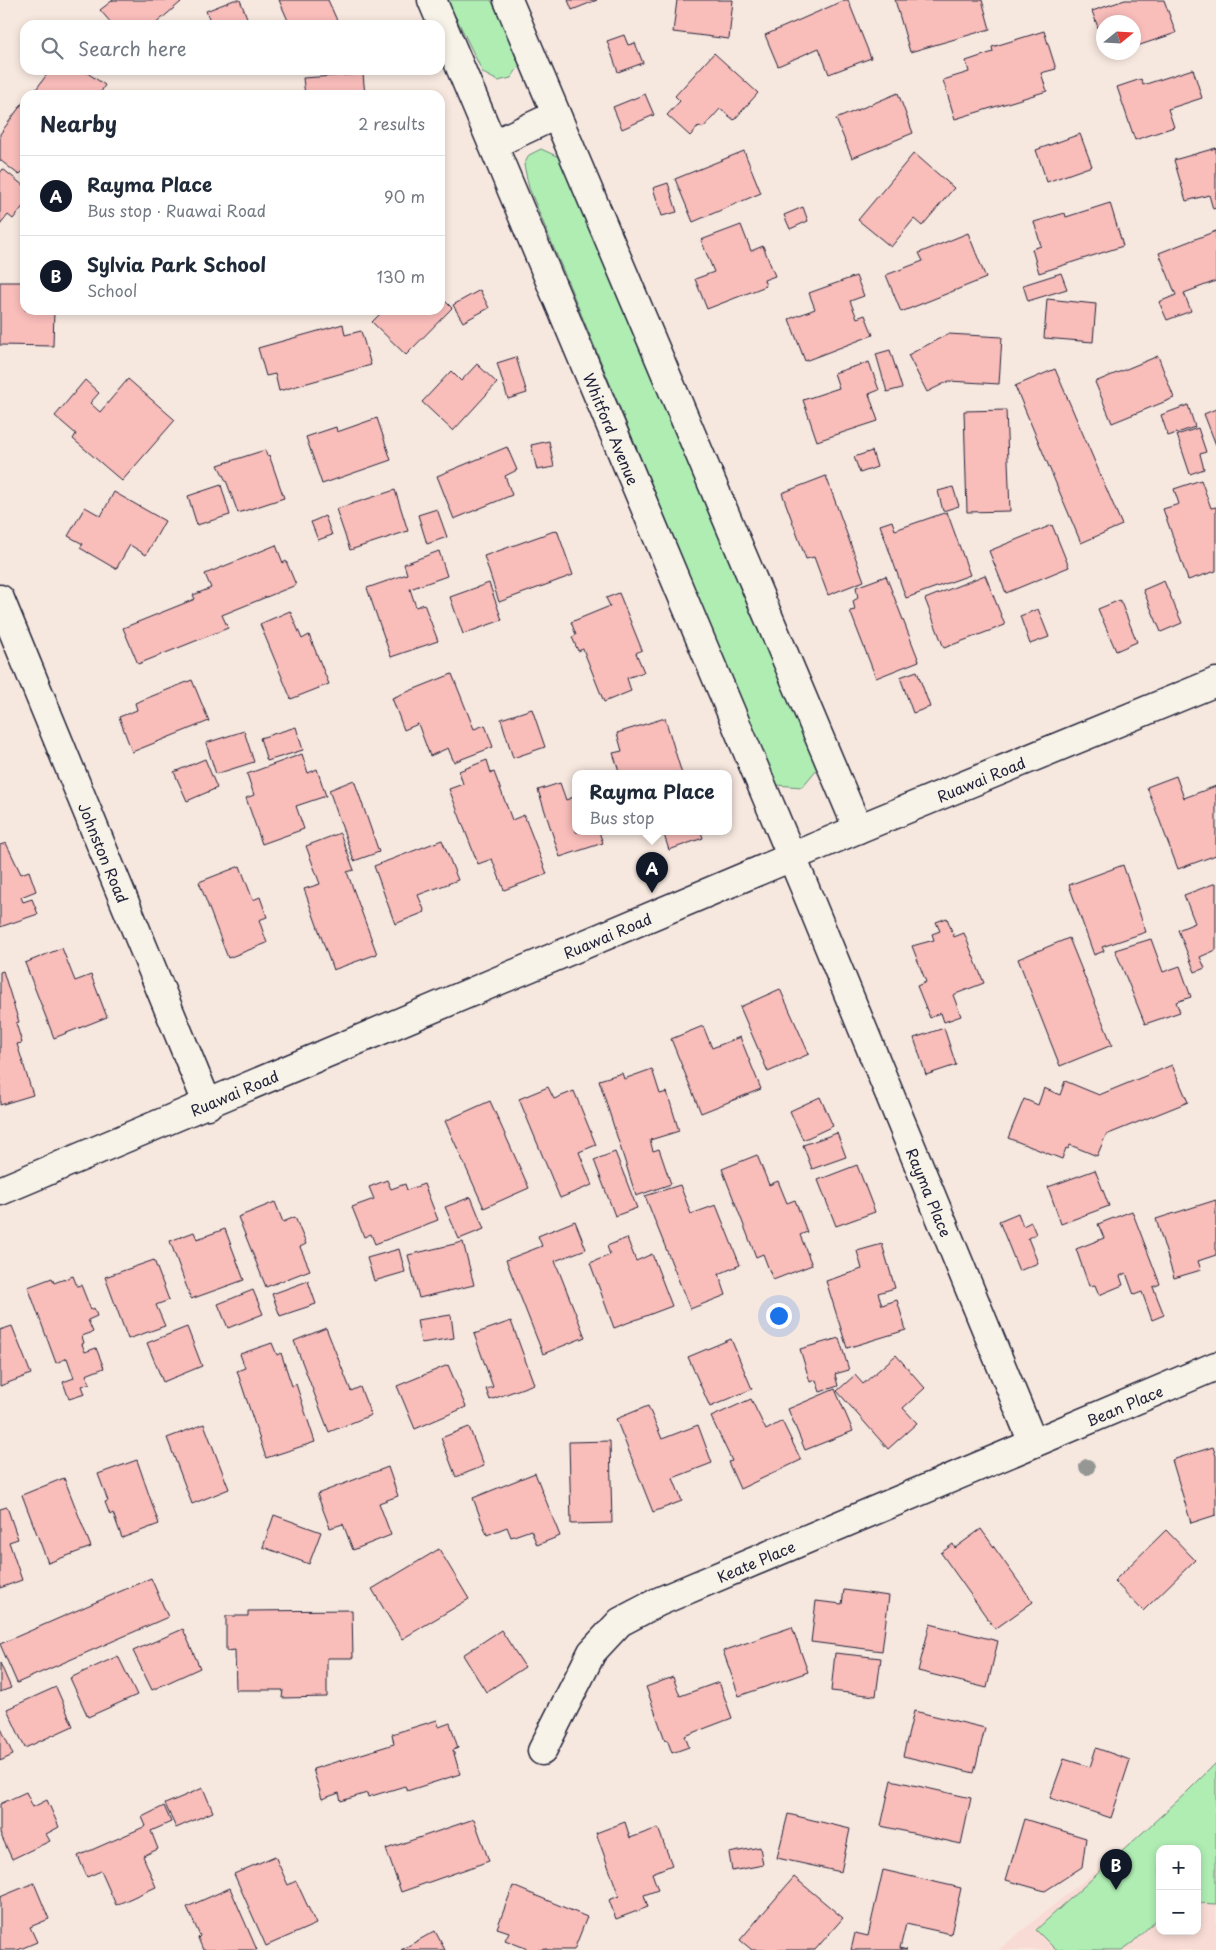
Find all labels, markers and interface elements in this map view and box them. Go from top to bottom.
north arrow [1096,15,1141,60]
search box [20,20,445,75]
icon: search [38,34,66,62]
text: Search here [78,34,187,62]
text: Nearby [40,107,117,139]
text: 2 results [358,111,425,135]
text: Rayma Place [87,170,212,198]
text: A [50,184,62,208]
text: 90 m [384,184,425,208]
text: Bus stop · Ruawai Road [87,198,266,222]
text: Sylvia Park School [87,250,266,278]
text: B [51,264,61,288]
text: 130 m [377,264,425,288]
text: School [87,278,137,302]
street label: Whitford Avenue [578,369,646,488]
street label: Ruawai Road [933,750,1029,807]
popup [572,770,732,835]
text: Rayma Place [589,777,715,805]
street label: Johnston Road [73,799,135,906]
text: Bus stop [589,805,654,829]
pin: A [636,852,668,893]
street label: Ruawai Road [559,906,655,964]
street label: Ruawai Road [186,1063,282,1121]
street label: Rayma Place [901,1144,958,1240]
your location [766,1303,792,1329]
street label: Bean Place [1082,1378,1166,1431]
street label: Keate Place [713,1534,798,1587]
map controls [1156,1845,1201,1935]
button: + [1156,1845,1201,1890]
pin: B [1100,1849,1132,1890]
button: − [1156,1890,1201,1935]

